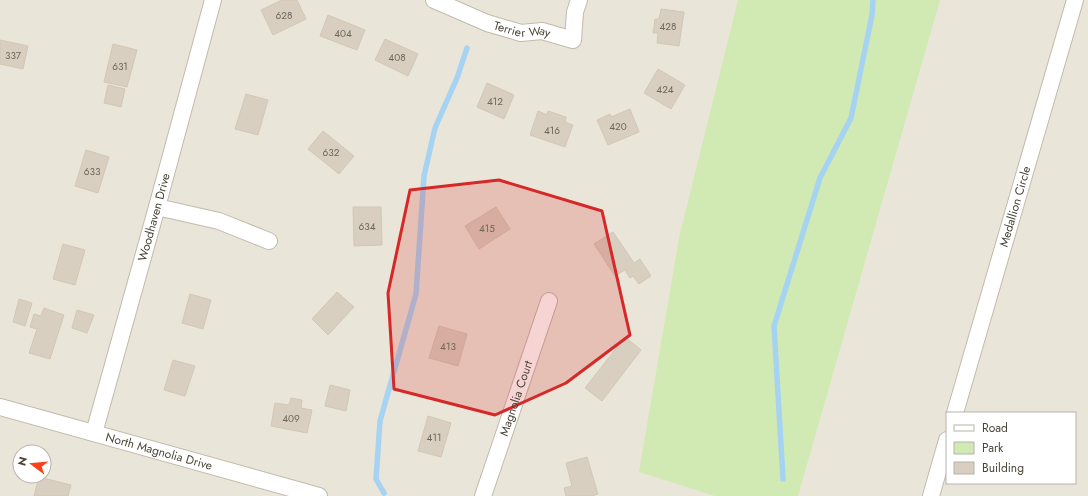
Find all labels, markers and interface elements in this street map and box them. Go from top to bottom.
house number: 628 [276,8,292,23]
street label: Terrier Way [492,16,553,42]
house number: 428 [660,19,676,34]
house number: 404 [334,26,352,41]
house number: 337 [5,48,22,63]
house number: 408 [388,50,406,65]
house number: 631 [112,59,128,74]
house number: 424 [656,82,674,97]
house number: 412 [487,94,503,109]
house number: 420 [609,119,627,134]
house number: 416 [544,123,560,138]
house number: 632 [323,145,340,160]
house number: 633 [84,164,101,179]
street label: Medallion Circle [995,164,1035,249]
street label: Woodhaven Drive [133,171,175,263]
house number: 634 [358,219,376,234]
house number: 415 [479,221,495,236]
house number: 413 [440,339,456,354]
street label: Magnolia Court [495,358,537,439]
house number: 409 [282,411,300,426]
legend [946,412,1076,484]
text: Road [982,419,1008,437]
street label: North Magnolia Drive [104,428,214,475]
house number: 411 [427,430,441,445]
text: Park [982,439,1004,457]
north arrow [12,444,52,484]
text: N [13,455,31,468]
text: Building [982,459,1024,477]

